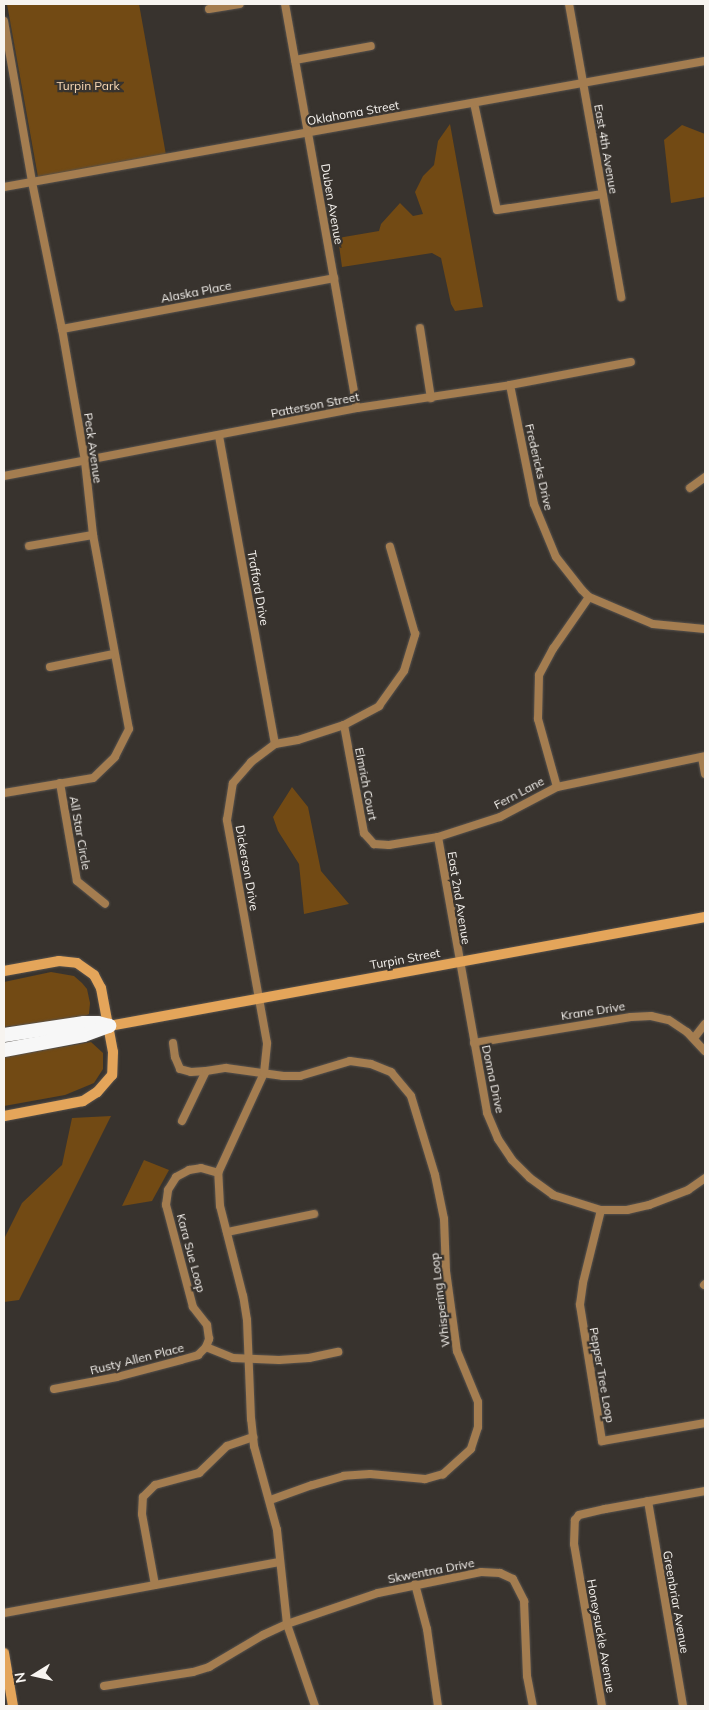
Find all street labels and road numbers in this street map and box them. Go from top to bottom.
street label: Oklahoma Street [306,98,400,128]
street label: East 4th Avenue [591,103,621,195]
street label: Duben Avenue [318,163,346,245]
street label: Alaska Place [160,278,232,306]
street label: Patterson Street [270,389,360,421]
street label: Peck Avenue [81,412,105,484]
street label: Fredericks Drive [522,422,556,512]
street label: Trafford Drive [244,549,272,627]
street label: Elmrich Court [352,746,380,822]
street label: Fern Lane [491,774,547,812]
street label: All Star Circle [66,795,94,871]
street label: Dickerson Drive [232,824,262,912]
street label: East 2nd Avenue [445,851,473,945]
street label: Turpin Street [369,946,441,972]
street label: Krane Drive [560,999,626,1023]
street label: Donna Drive [479,1044,507,1114]
street label: Kara Sue Loop [174,1212,208,1294]
street label: Whispering Loop [427,1252,453,1348]
street label: Pepper Tree Loop [587,1326,617,1424]
street label: Rusty Allen Place [89,1340,185,1378]
street label: Greenbriar Avenue [660,1550,692,1654]
street label: Skwentna Drive [386,1556,476,1586]
street label: Honeysuckle Avenue [584,1578,618,1694]

